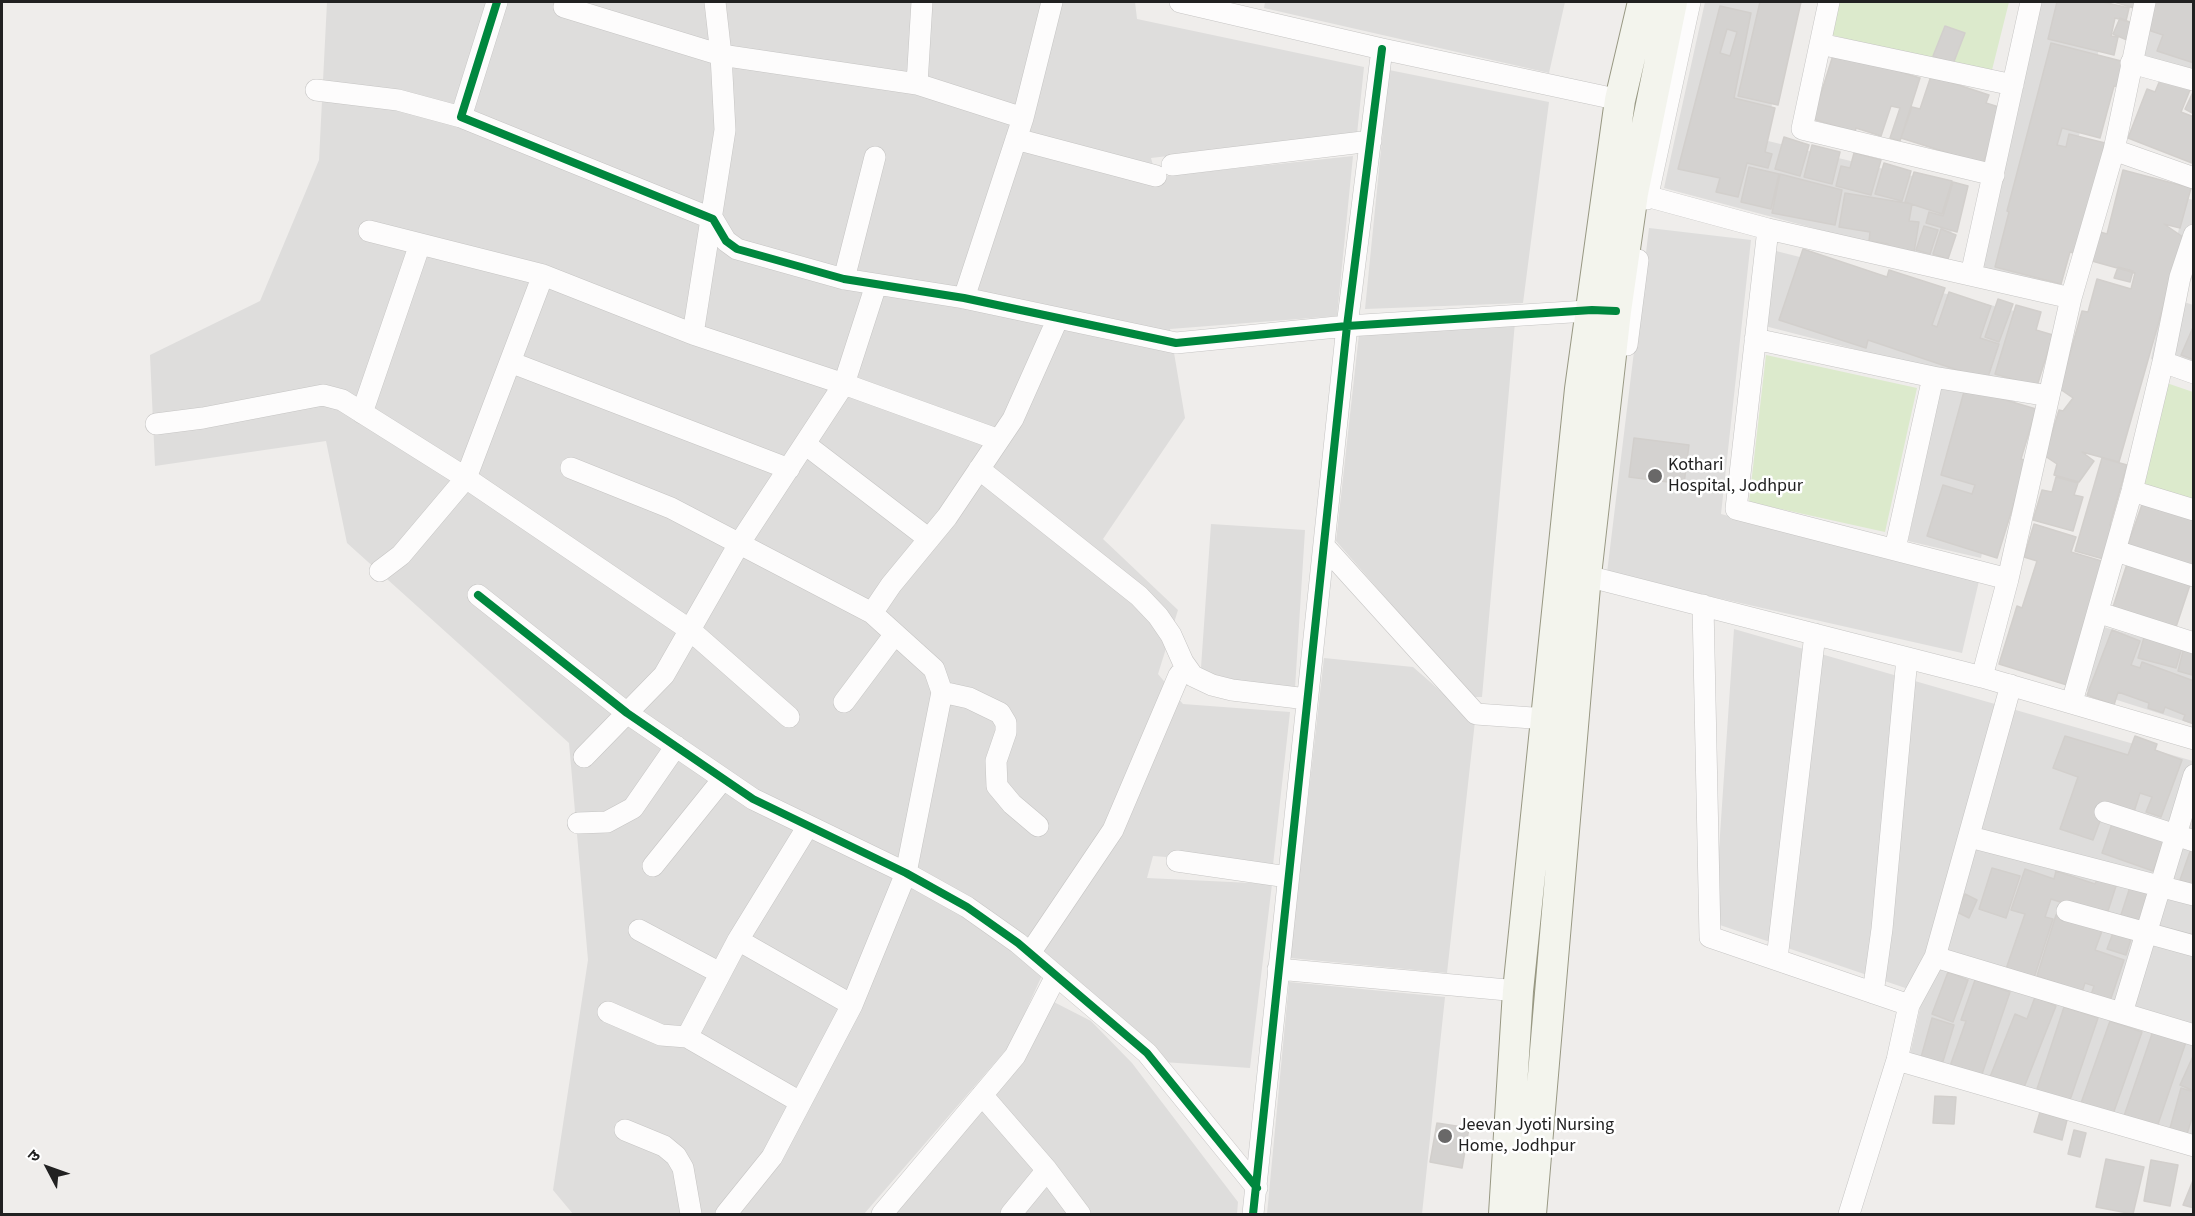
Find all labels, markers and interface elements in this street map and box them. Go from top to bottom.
place label: Kothari Hospital, Jodhpur [1668,455,1803,498]
marker: Kothari Hospital, Jodhpur [1646,467,1664,485]
place label: Jeevan Jyoti Nursing Home, Jodhpur [1458,1115,1614,1158]
marker: Jeevan Jyoti Nursing Home, Jodhpur [1436,1127,1454,1145]
north arrow [18,1138,78,1198]
text: उ [23,1145,46,1167]

